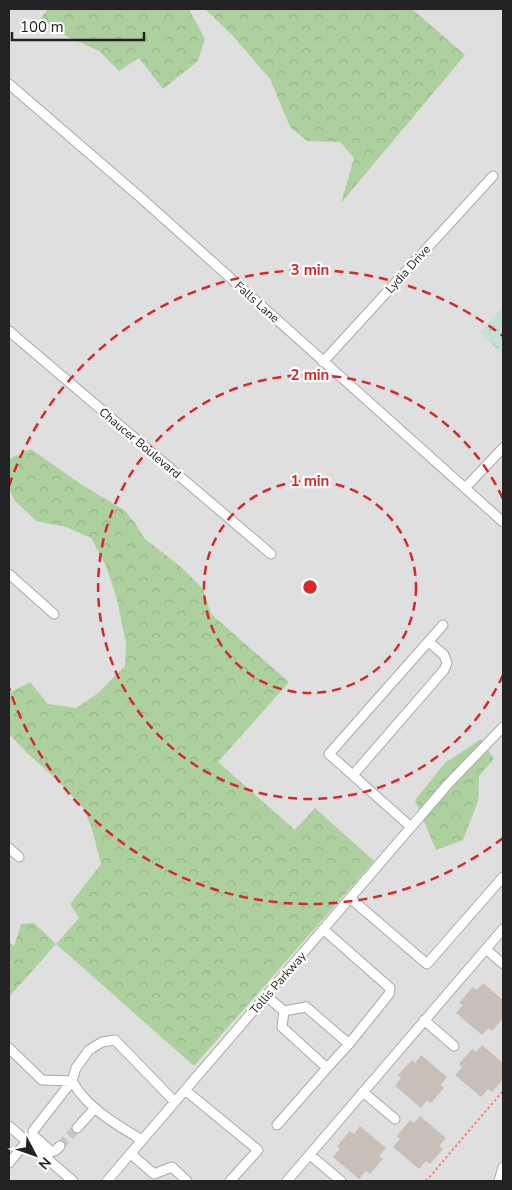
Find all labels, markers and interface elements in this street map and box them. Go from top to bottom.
scale bar [12,10,145,42]
text: 100 m [20,17,64,37]
street label: Lydia Drive [382,241,434,297]
text: 3 min [291,260,329,280]
street label: Falls Lane [231,278,283,326]
text: 2 min [291,365,329,385]
street label: Chaucer Boulevard [96,404,184,482]
text: 1 min [291,471,329,491]
centre of rings [301,578,319,596]
street label: Tollis Parkway [246,948,310,1018]
north arrow [10,1130,60,1180]
text: N [34,1153,55,1173]

